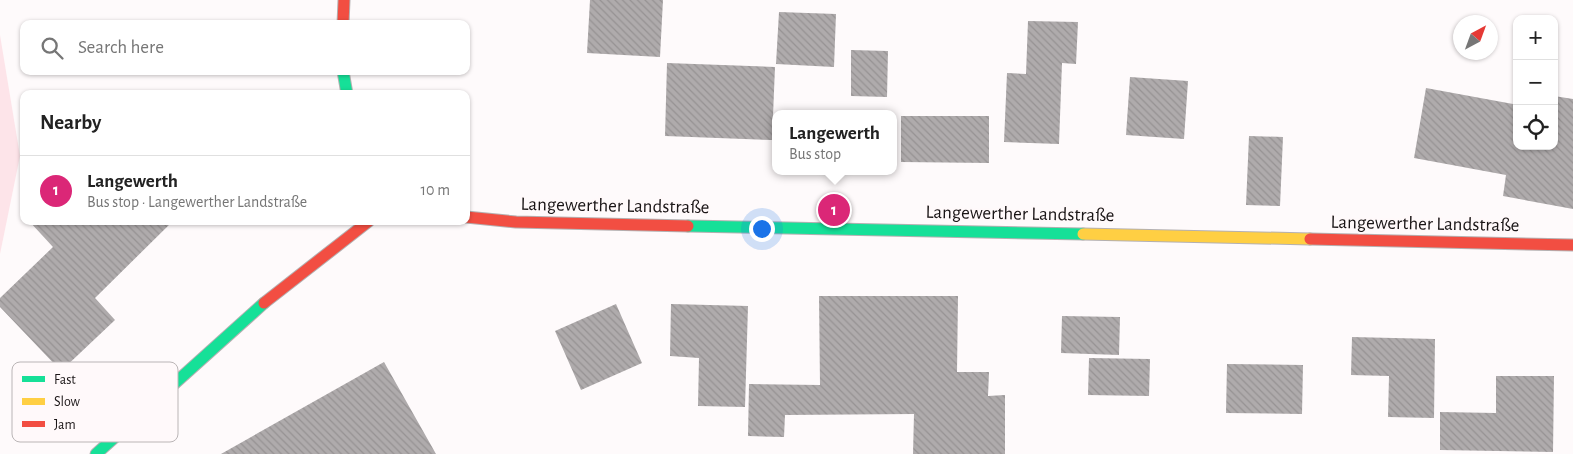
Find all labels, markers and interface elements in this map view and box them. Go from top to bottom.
north arrow [1453,15,1498,60]
map controls [1513,15,1558,150]
button: + [1513,15,1558,60]
search box [20,20,470,75]
icon: search [38,34,66,62]
text: Search here [78,38,164,57]
button: − [1513,60,1558,105]
button: locate [1513,105,1558,150]
popup [772,110,897,175]
text: Nearby [40,112,101,133]
text: Langewerth [789,124,880,143]
text: Bus stop [789,146,841,162]
text: Langewerth [87,172,178,191]
text: 1 [53,182,59,198]
text: 10 m [421,182,450,198]
pin: 1 [818,191,850,229]
text: Bus stop · Langewerther Landstraße [87,194,307,210]
street label: Langewerther Landstraße [520,195,710,217]
street label: Langewerther Landstraße [925,203,1115,225]
street label: Langewerther Landstraße [1330,213,1520,235]
your location [749,216,775,242]
legend [12,362,178,442]
text: Fast [54,373,76,387]
text: Slow [54,395,81,409]
text: Jam [54,418,76,432]

